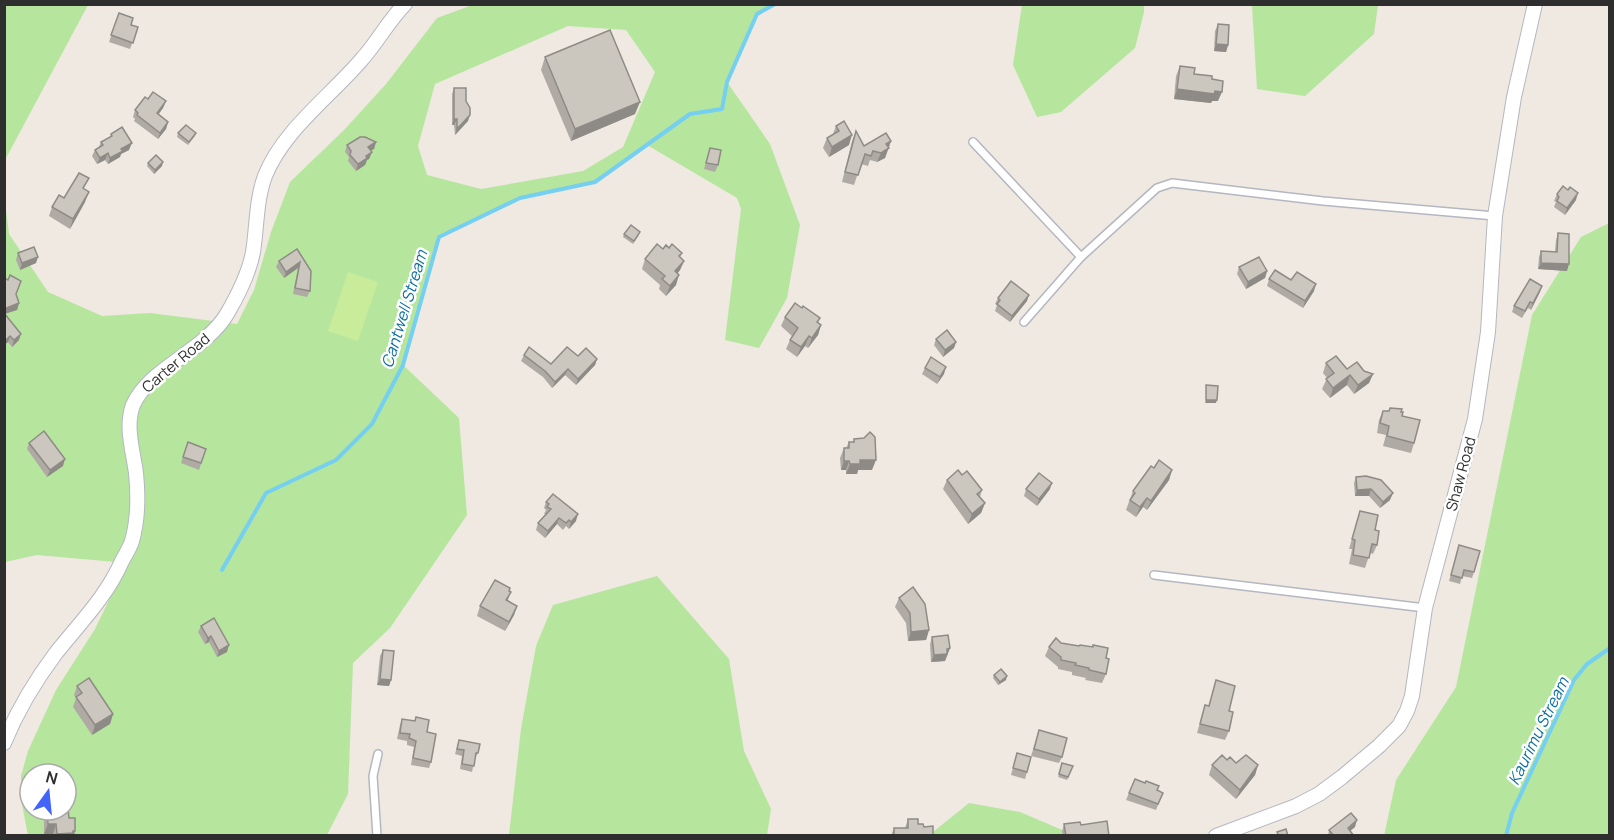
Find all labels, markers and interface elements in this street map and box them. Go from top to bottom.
water label: Cantwell Stream [376,246,433,370]
street label: Carter Road [137,328,214,397]
street label: Shaw Road [1441,434,1481,513]
water label: Kaurimu Stream [1502,672,1574,788]
north arrow [18,762,78,822]
text: N [43,765,60,790]

